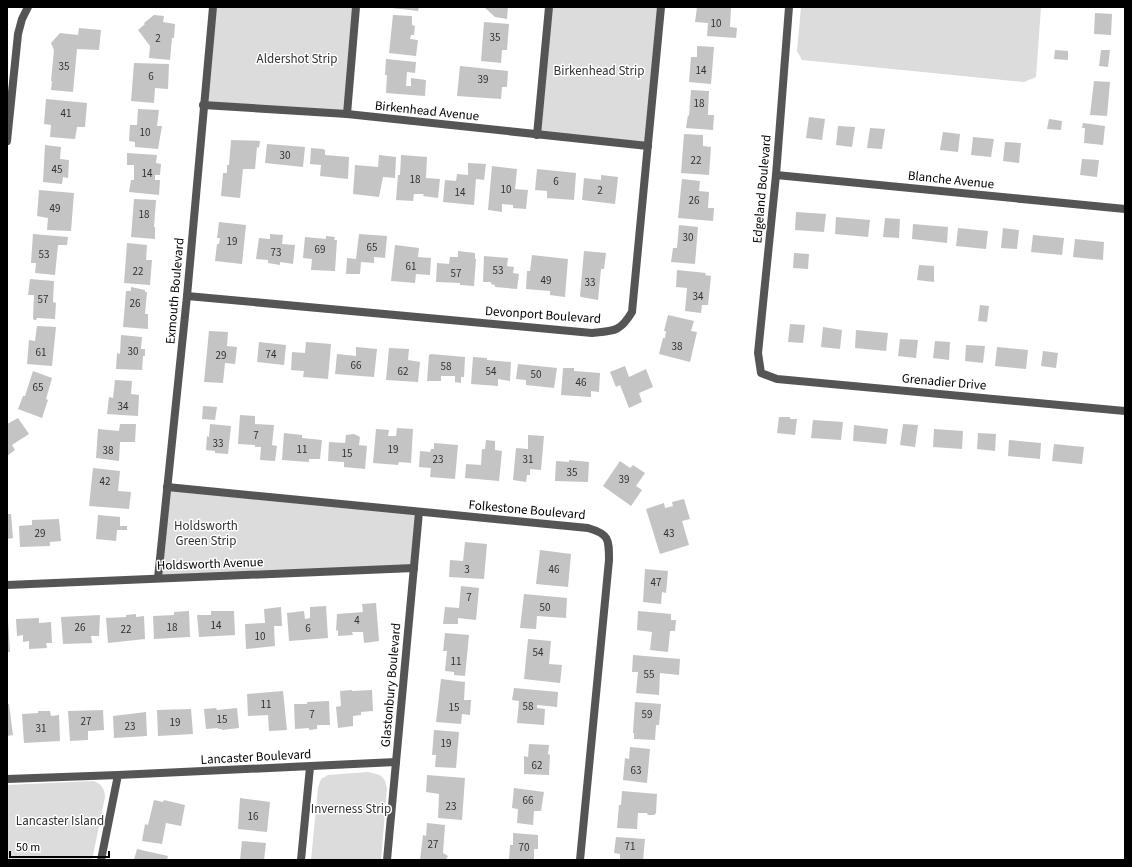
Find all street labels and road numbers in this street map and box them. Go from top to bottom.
street label: Birkenhead Avenue [374,97,480,125]
street label: Edgeland Boulevard [748,134,776,244]
street label: Blanche Avenue [907,167,995,193]
street label: Exmouth Boulevard [161,237,189,345]
street label: Devonport Boulevard [485,302,601,328]
street label: Grenadier Drive [901,369,987,395]
street label: Folkestone Boulevard [468,496,586,524]
street label: Holdsworth Avenue [156,553,264,575]
street label: Glastonbury Boulevard [377,622,405,748]
street label: Lancaster Boulevard [200,745,312,769]

